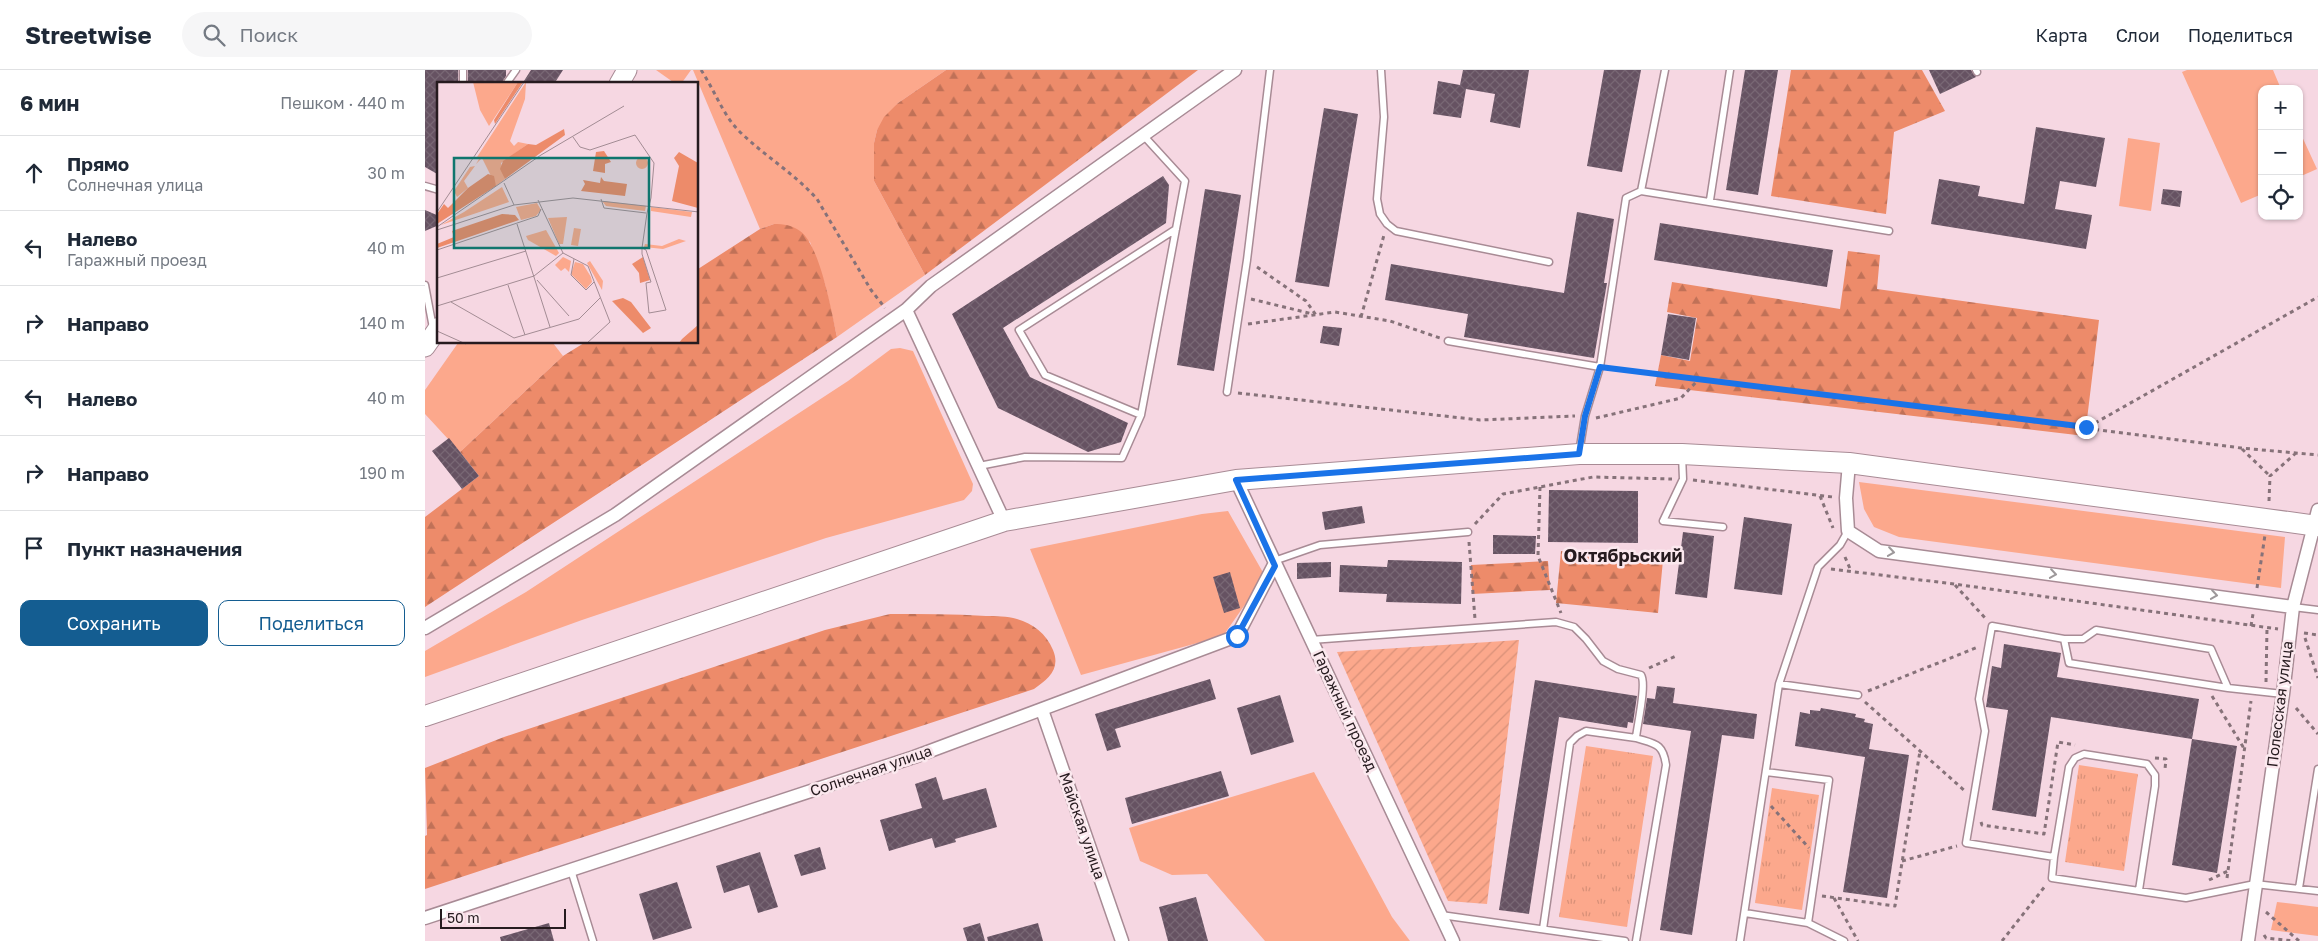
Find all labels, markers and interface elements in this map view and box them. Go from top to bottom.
search box [182,12,532,57]
text: Streetwise [25,20,152,49]
icon: search [200,21,228,49]
text: Поиск [240,23,298,46]
text: Карта [2036,24,2088,46]
text: Слои [2116,24,2160,46]
text: Поделиться [2188,24,2293,46]
inset map [437,82,699,344]
map controls [2258,85,2303,220]
button: + [2258,85,2303,130]
text: 6 мин [20,90,79,116]
text: Пешком · 440 m [280,93,405,113]
button: − [2258,130,2303,175]
text: Прямо [67,152,129,175]
icon: ahead [20,159,48,187]
text: 30 m [368,163,405,183]
text: Солнечная улица [67,175,203,195]
button: locate [2258,175,2303,220]
text: Налево [67,227,137,250]
icon: left [20,234,48,262]
text: 40 m [367,238,405,258]
text: Гаражный проезд [67,250,207,270]
icon: right [20,309,48,337]
text: Направо [67,312,149,335]
text: 140 m [359,313,405,333]
icon: left [20,384,48,412]
text: Налево [67,387,137,410]
text: 40 m [367,388,405,408]
route end [2075,416,2098,439]
icon: right [20,459,48,487]
text: Направо [67,462,149,485]
text: 190 m [359,463,405,483]
icon: arrive [20,534,48,562]
text: Пункт назначения [67,537,242,560]
district label: Октябрьский [1564,544,1682,566]
one-way arrow [1887,547,1896,557]
one-way arrow [2049,568,2057,579]
one-way arrow [2209,590,2218,600]
button: Сохранить [20,600,208,646]
button: Поделиться [218,600,405,646]
route start [1226,625,1249,648]
street label: Полесская улица [2262,640,2296,768]
street label: Гаражный проезд [1310,647,1382,774]
street label: Солнечная улица [807,741,934,799]
street label: Майская улица [1056,770,1110,882]
scale bar [440,906,566,929]
text: 50 m [447,909,480,926]

